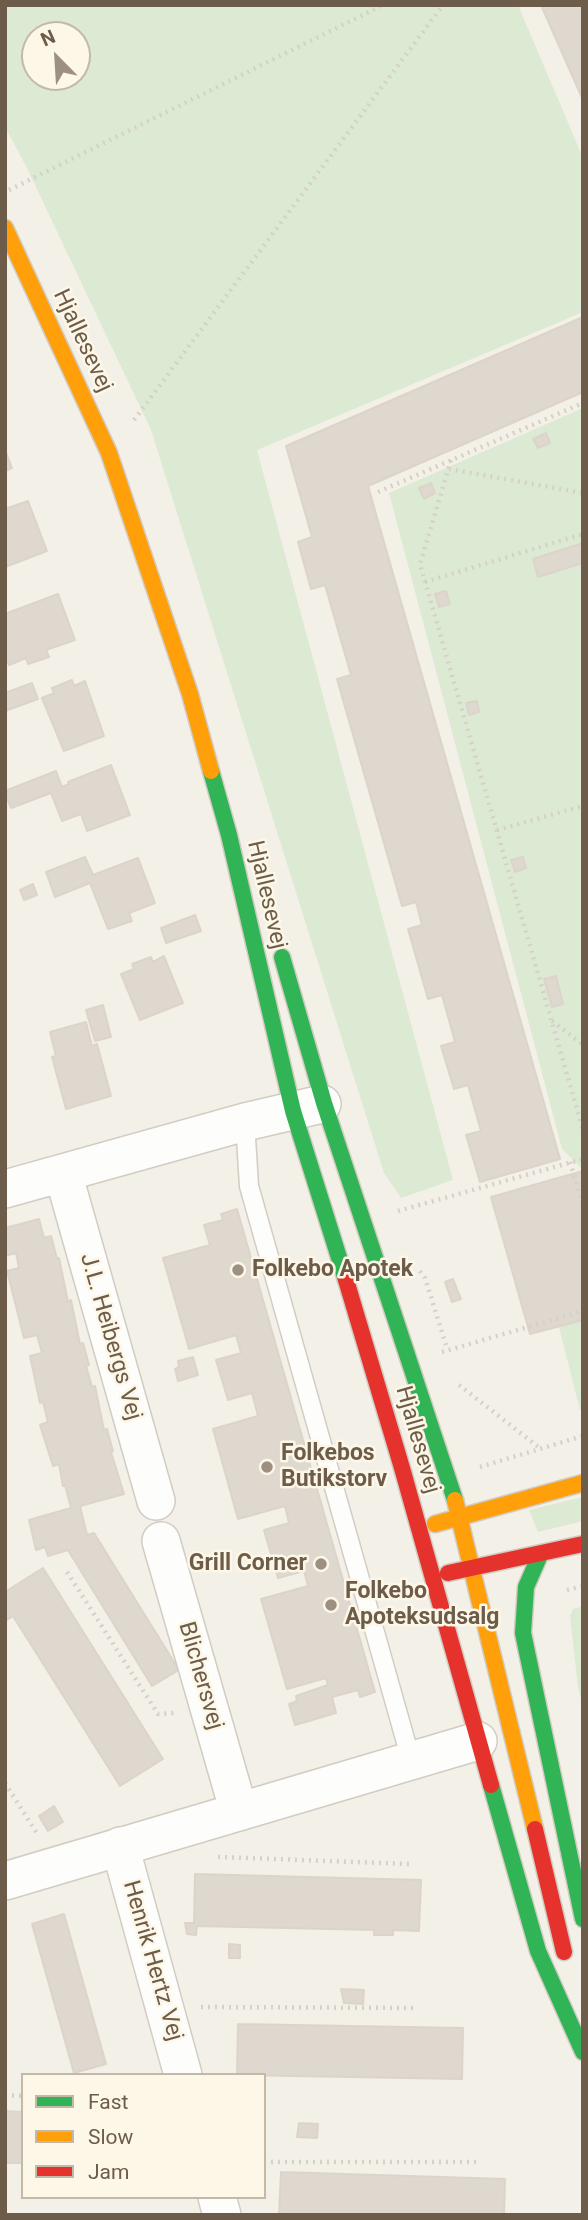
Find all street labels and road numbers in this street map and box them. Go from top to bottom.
street label: Hjallesevej [46,285,118,397]
street label: Hjallesevej [240,838,292,952]
street label: J.L. Heibergs Vej [73,1250,147,1424]
street label: Hjallesevej [389,1383,445,1497]
street label: Blichersvej [171,1619,229,1733]
street label: Henrik Hertz Vej [116,1878,188,2044]

